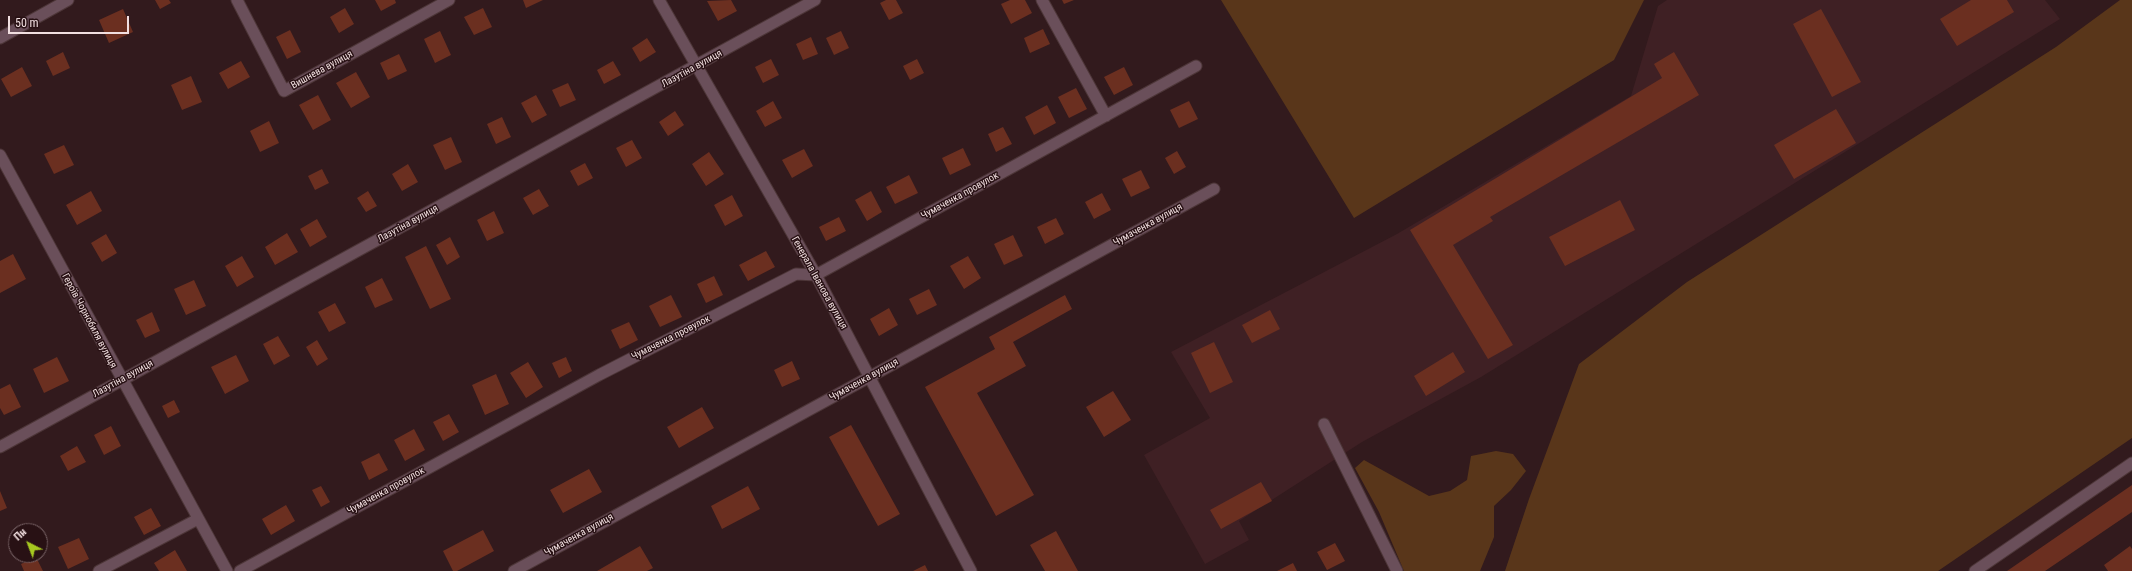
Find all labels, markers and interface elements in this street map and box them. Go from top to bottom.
scale bar [10,8,131,34]
text: 50 m [15,16,39,30]
street label: Лазутіна вулиця [660,47,724,91]
street label: Вишнева вулиця [289,48,355,92]
street label: Чумаченка провулок [919,170,1001,222]
street label: Чумаченка вулиця [1111,201,1185,249]
street label: Лазутіна вулиця [376,202,440,246]
street label: Генерала Іванова вулиця [789,235,849,331]
street label: Героїв Чорнобиля вулиця [59,272,119,370]
street label: Чумаченка провулок [630,313,712,363]
street label: Чумаченка вулиця [827,356,901,404]
street label: Лазутіна вулиця [91,357,155,401]
street label: Чумаченка провулок [345,465,427,517]
street label: Чумаченка вулиця [542,511,616,559]
north arrow [8,523,48,563]
text: Пн [11,526,29,543]

